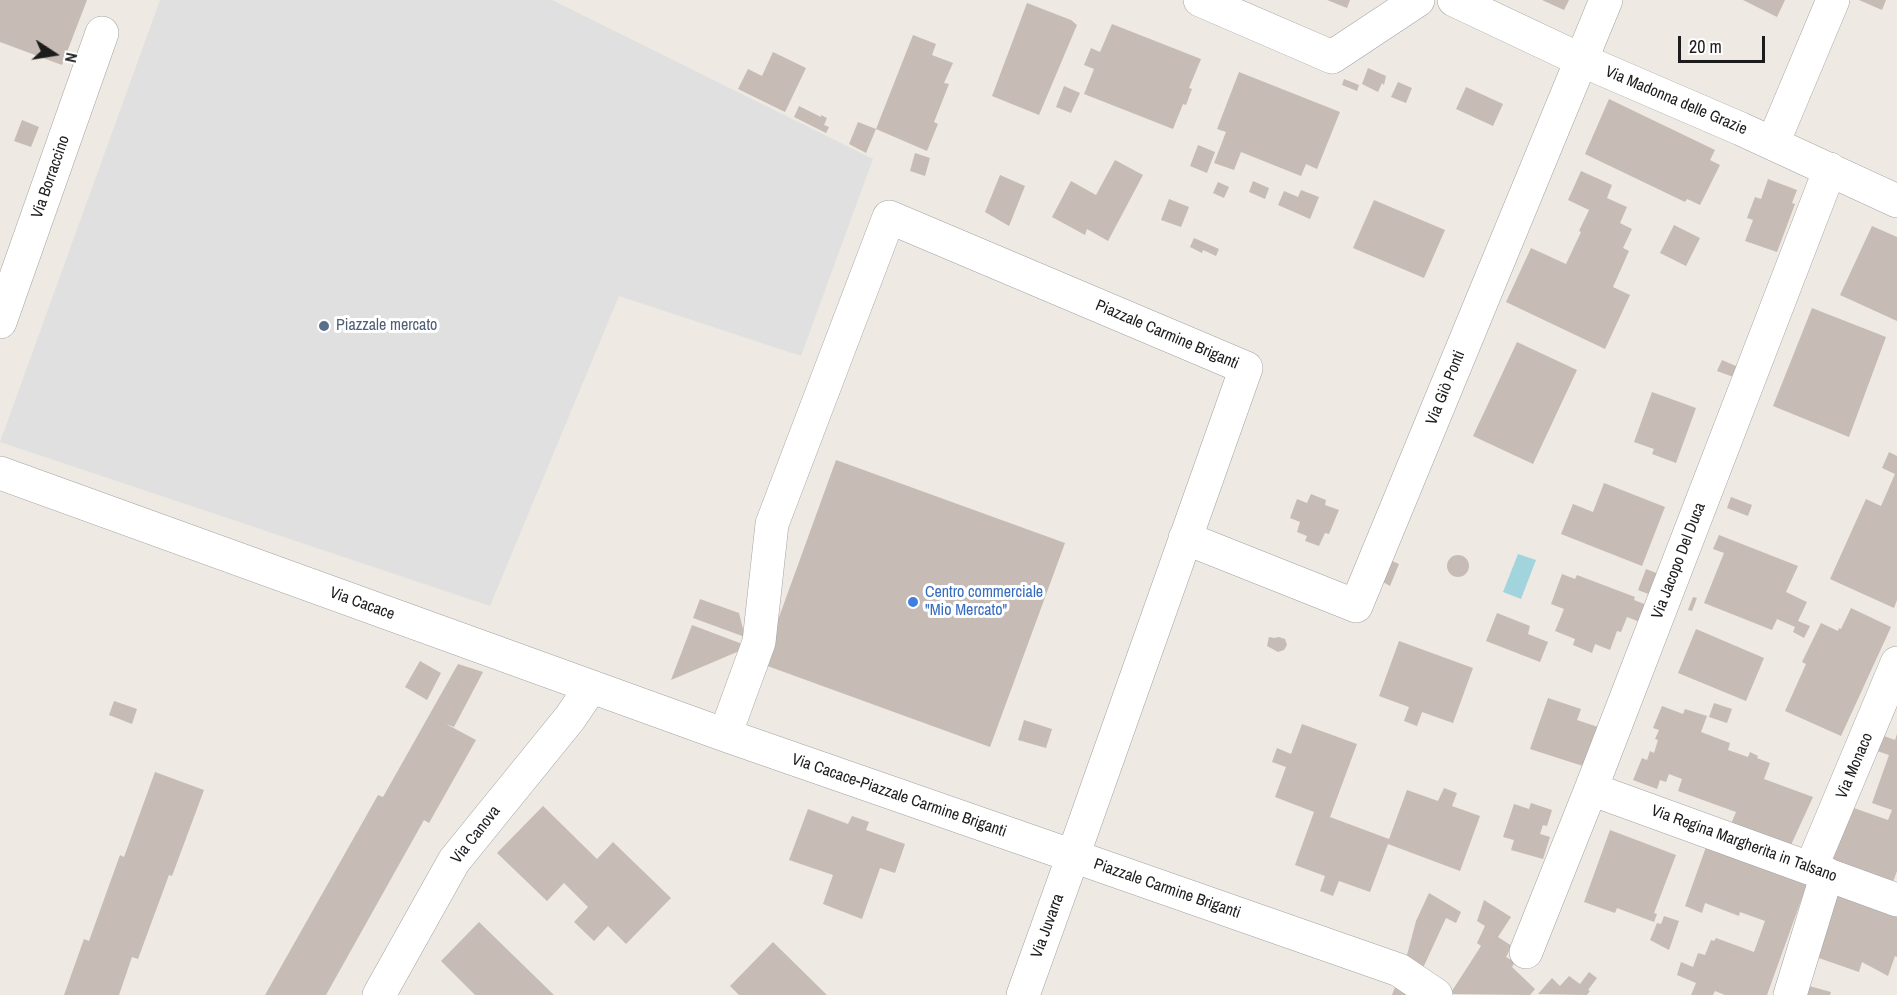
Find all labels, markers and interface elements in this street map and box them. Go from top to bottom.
north arrow [24,24,84,84]
scale bar [1681,24,1768,62]
text: 20 m [1689,34,1722,59]
text: N [60,51,83,65]
street label: Via Madonna delle Grazie [1602,62,1750,140]
street label: Via Borraccino [28,133,74,221]
street label: Piazzale Carmine Briganti [1092,296,1242,374]
place label: Piazzale mercato [336,316,437,336]
marker: Piazzale mercato [317,319,331,333]
street label: Via Giò Ponti [1422,348,1470,428]
street label: Via Jacopo Del Duca [1648,500,1710,622]
street label: Via Cacace [327,583,397,625]
place label: Centro commerciale "Mio Mercato" [925,583,1043,621]
marker: Centro commerciale "Mio Mercato" [906,595,920,609]
street label: Via Monaco [1833,730,1877,802]
street label: Via Cacace-Piazzale Carmine Briganti [789,750,1009,842]
street label: Via Regina Margherita in Talsano [1649,801,1839,887]
street label: Via Canova [447,802,505,868]
street label: Piazzale Carmine Briganti [1091,855,1243,923]
street label: Via Juvarra [1028,891,1068,961]

